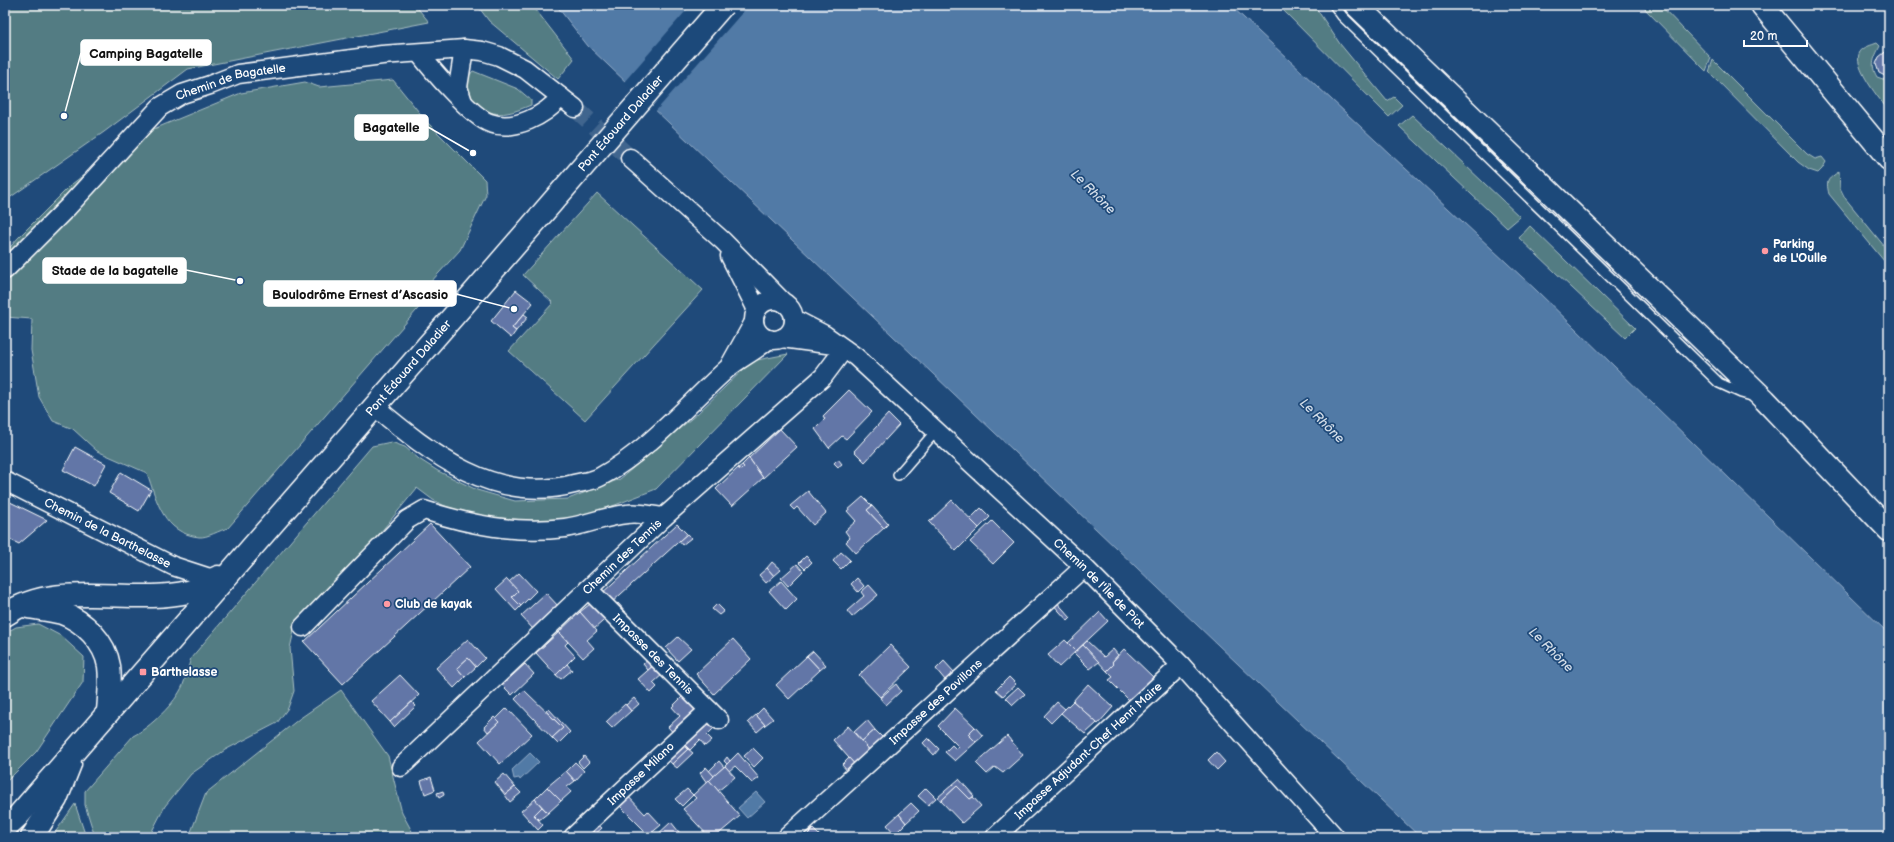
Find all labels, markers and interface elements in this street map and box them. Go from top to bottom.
scale bar [1744,22,1807,48]
text: 20 m [1750,29,1777,44]
callout: Camping Bagatelle [81,40,211,65]
text: Camping Bagatelle [89,46,203,62]
street label: Chemin de Bagatelle [173,60,287,104]
street label: Pont Édouard Daladier [575,72,667,175]
callout: Bagatelle [355,115,428,140]
text: Bagatelle [362,120,420,136]
water label: Le Rhône [1067,166,1119,218]
place label: Parking de L'Oulle [1773,237,1827,266]
marker: Parking de L'Oulle [1760,246,1770,256]
callout: Stade de la bagatelle [43,258,186,283]
text: Stade de la bagatelle [52,263,179,279]
callout: Boulodrôme Ernest d’Ascasio [264,281,456,306]
text: Boulodrôme Ernest d’Ascasio [272,287,448,303]
street label: Pont Édouard Daladier [362,316,455,419]
water label: Le Rhône [1296,395,1348,447]
street label: Chemin de la Barthelasse [42,495,174,571]
street label: Chemin des Tennis [579,516,665,598]
street label: Chemin de l'Île de Piot [1050,535,1148,632]
place label: Club de kayak [395,597,473,612]
marker: Club de kayak [382,599,392,609]
street label: Impasse des Tennis [610,611,697,698]
water label: Le Rhône [1525,624,1577,676]
street label: Impasse des Pavillons [886,656,985,748]
place label: Barthelasse [151,665,217,680]
marker: Barthelasse [138,667,148,677]
street label: Impasse Adjudant-Chef Henri Maire [1011,679,1165,823]
street label: Impasse Milano [604,739,678,808]

